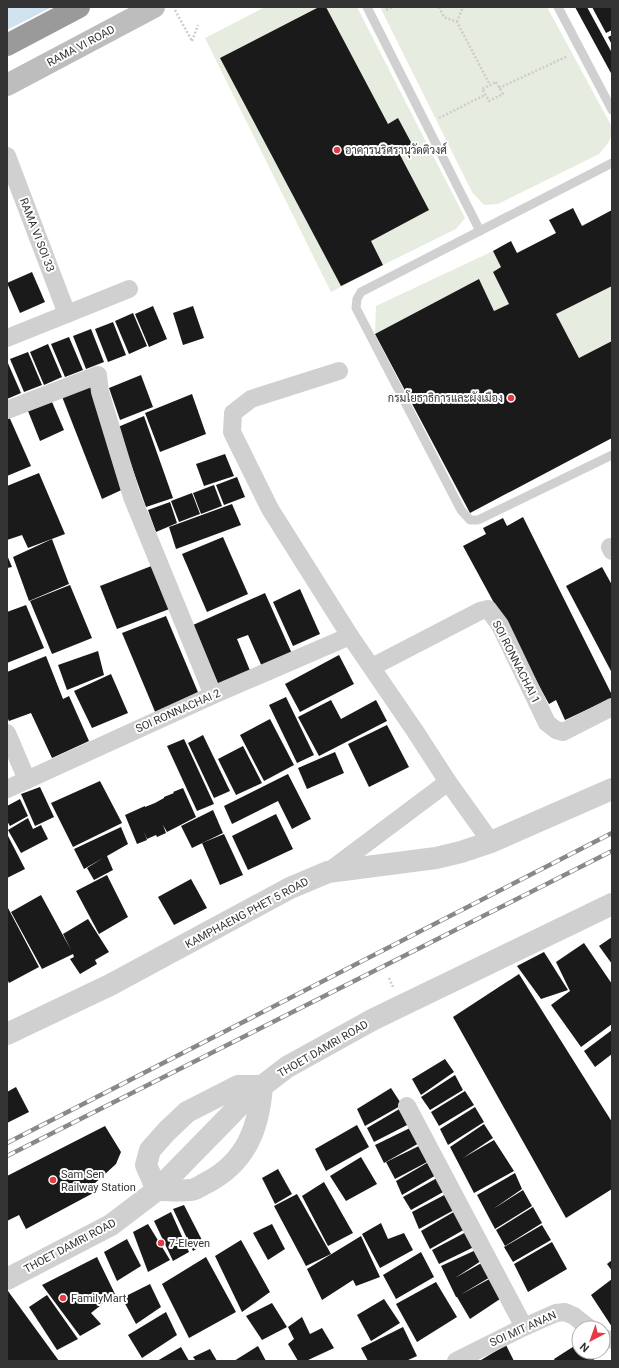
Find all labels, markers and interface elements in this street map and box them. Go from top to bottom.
street label: RAMA VI ROAD [45,23,117,69]
place label: อาคารนริศรานุวัดติวงศ์ [345,142,447,159]
marker: อาคารนริศรานุวัดติวงศ์ [332,145,342,155]
street label: RAMA VI SOI 33 [17,196,57,274]
place label: กรมโยธาธิการและผังเมือง [388,390,503,405]
marker: กรมโยธาธิการและผังเมือง [506,393,516,403]
street label: SOI RONNACHAI 1 [489,618,543,706]
street label: SOI RONNACHAI 2 [134,687,222,735]
street label: KAMPHAENG PHET 5 ROAD [183,875,311,951]
street label: THOET DAMRI ROAD [275,1018,371,1080]
place label: Sam Sen Railway Station [61,1168,136,1194]
marker: Sam Sen Railway Station [48,1175,58,1185]
street label: THOET DAMRI ROAD [22,1216,118,1276]
place label: 7-Eleven [169,1237,210,1250]
marker: 7-Eleven [156,1238,166,1248]
place label: FamilyMart [71,1292,127,1305]
marker: FamilyMart [58,1293,68,1303]
street label: SOI MIT ANAN [488,1309,558,1349]
north arrow [571,1320,611,1360]
text: N [577,1340,592,1355]

